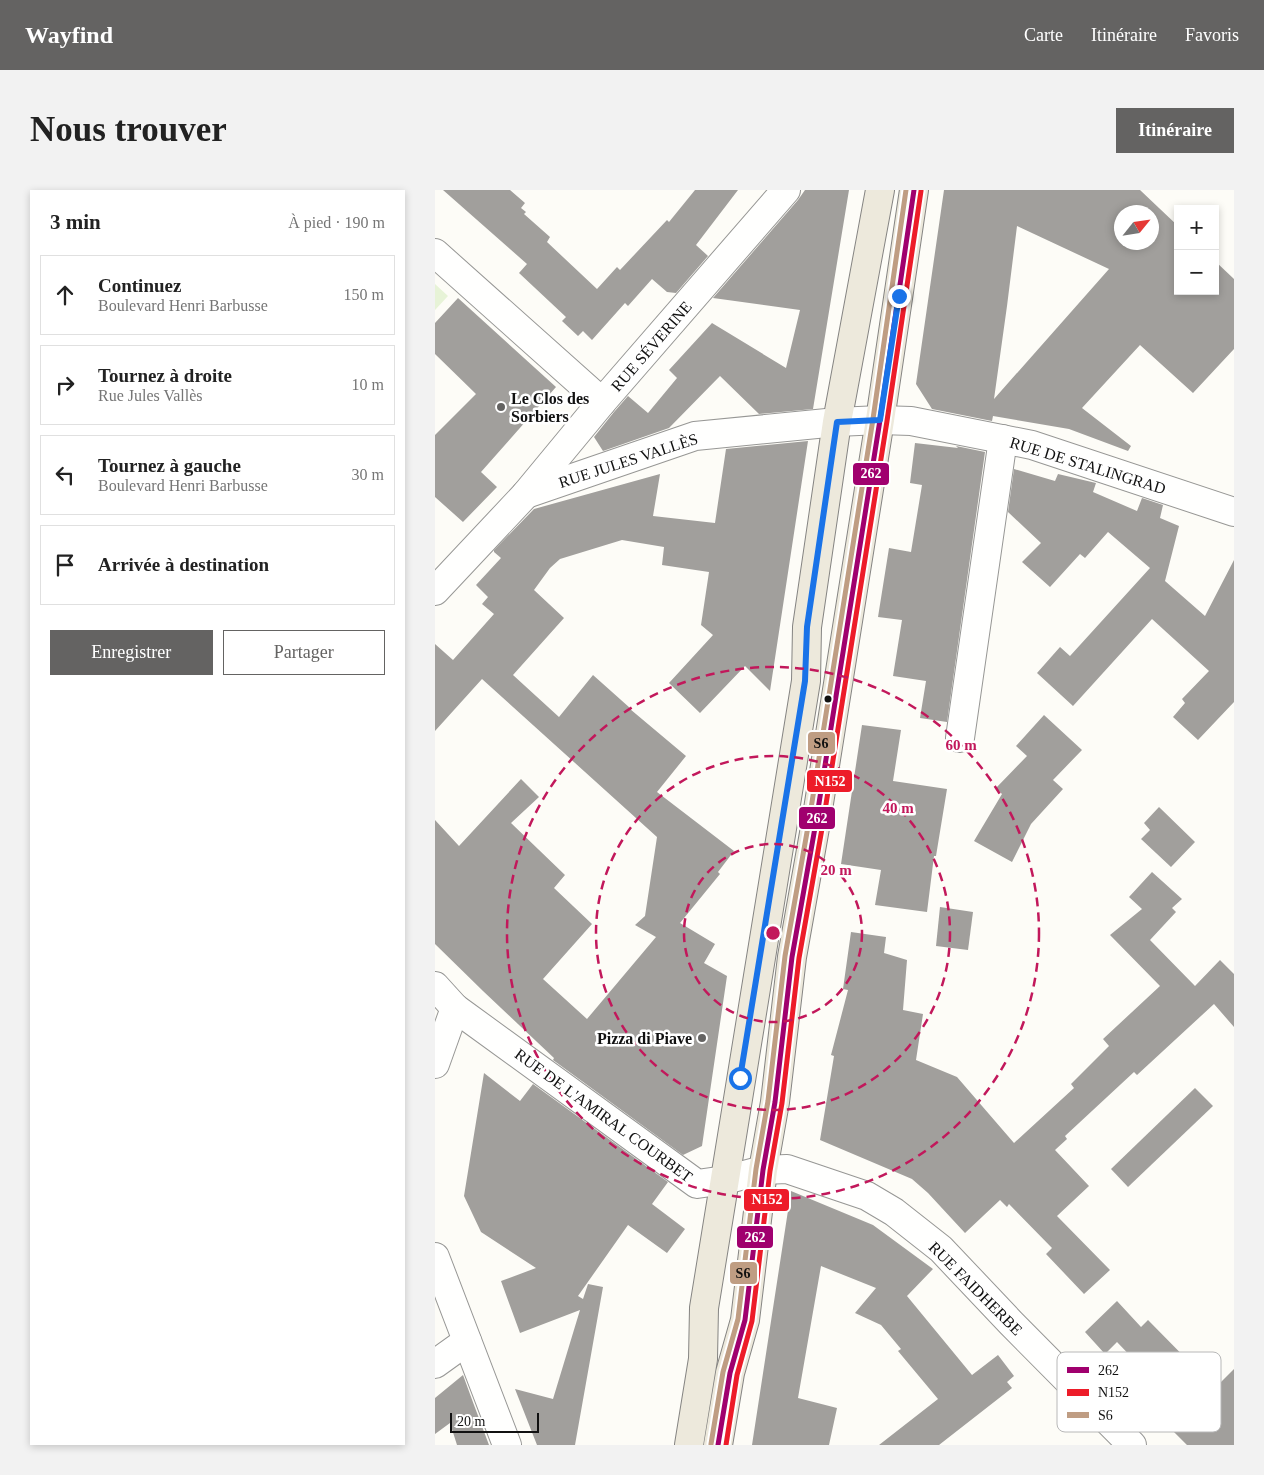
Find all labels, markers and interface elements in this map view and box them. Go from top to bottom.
text: Wayfind [25,22,113,48]
text: Carte [1024,25,1063,45]
text: Itinéraire [1091,25,1157,45]
text: Favoris [1185,25,1239,45]
button: Itinéraire [1116,108,1234,153]
text: Nous trouver [30,110,227,149]
north arrow [1114,205,1159,250]
map controls [1174,205,1219,295]
button: + [1174,205,1219,250]
text: 3 min [50,210,101,234]
text: À pied · 190 m [288,214,385,231]
button: − [1174,250,1219,295]
text: Continuez [98,275,181,296]
icon: ahead [51,281,79,309]
route end [888,285,911,308]
text: 150 m [344,286,384,303]
text: Boulevard Henri Barbusse [98,297,268,314]
street label: RUE SÉVERINE [607,297,695,395]
text: Tournez à droite [98,365,232,386]
icon: right [51,371,79,399]
text: 10 m [352,376,384,393]
text: Rue Jules Vallès [98,387,203,404]
place label: Le Clos des Sorbiers [511,390,589,425]
marker: Le Clos des Sorbiers [495,401,507,413]
street label: RUE JULES VALLÈS [556,429,700,491]
street label: RUE DE STALINGRAD [1008,434,1168,497]
text: Tournez à gauche [98,455,241,476]
icon: left [51,461,79,489]
line badge: 262 [852,462,890,486]
text: 30 m [352,466,384,483]
text: 262 [861,466,882,481]
text: Boulevard Henri Barbusse [98,477,268,494]
icon: arrive [51,551,79,579]
text: Arrivée à destination [98,554,269,575]
button: Enregistrer [50,630,213,675]
button: Partager [223,630,385,675]
unlabelled marker [823,694,833,704]
line badge: S6 [807,731,836,755]
text: S6 [814,736,828,751]
text: 60 m [945,737,977,753]
line badge: N152 [806,769,853,793]
text: N152 [814,774,846,789]
text: 40 m [882,800,914,816]
line badge: 262 [798,806,836,830]
text: 262 [807,811,828,826]
text: 20 m [820,862,852,878]
centre of rings [764,924,782,942]
place label: Pizza di Piave [597,1030,692,1047]
marker: Pizza di Piave [696,1032,708,1044]
street label: RUE DE L'AMIRAL COURBET [512,1045,696,1186]
route start [729,1067,752,1090]
line badge: N152 [743,1188,790,1212]
text: N152 [751,1192,783,1207]
line badge: 262 [736,1225,774,1249]
text: 262 [745,1230,766,1245]
street label: RUE FAIDHERBE [926,1238,1026,1338]
line badge: S6 [729,1261,758,1285]
text: S6 [736,1266,750,1281]
legend [1057,1352,1221,1432]
text: 262 [1098,1363,1119,1378]
text: N152 [1098,1385,1129,1400]
text: S6 [1098,1408,1113,1423]
scale bar [450,1410,539,1433]
text: 20 m [457,1414,485,1429]

